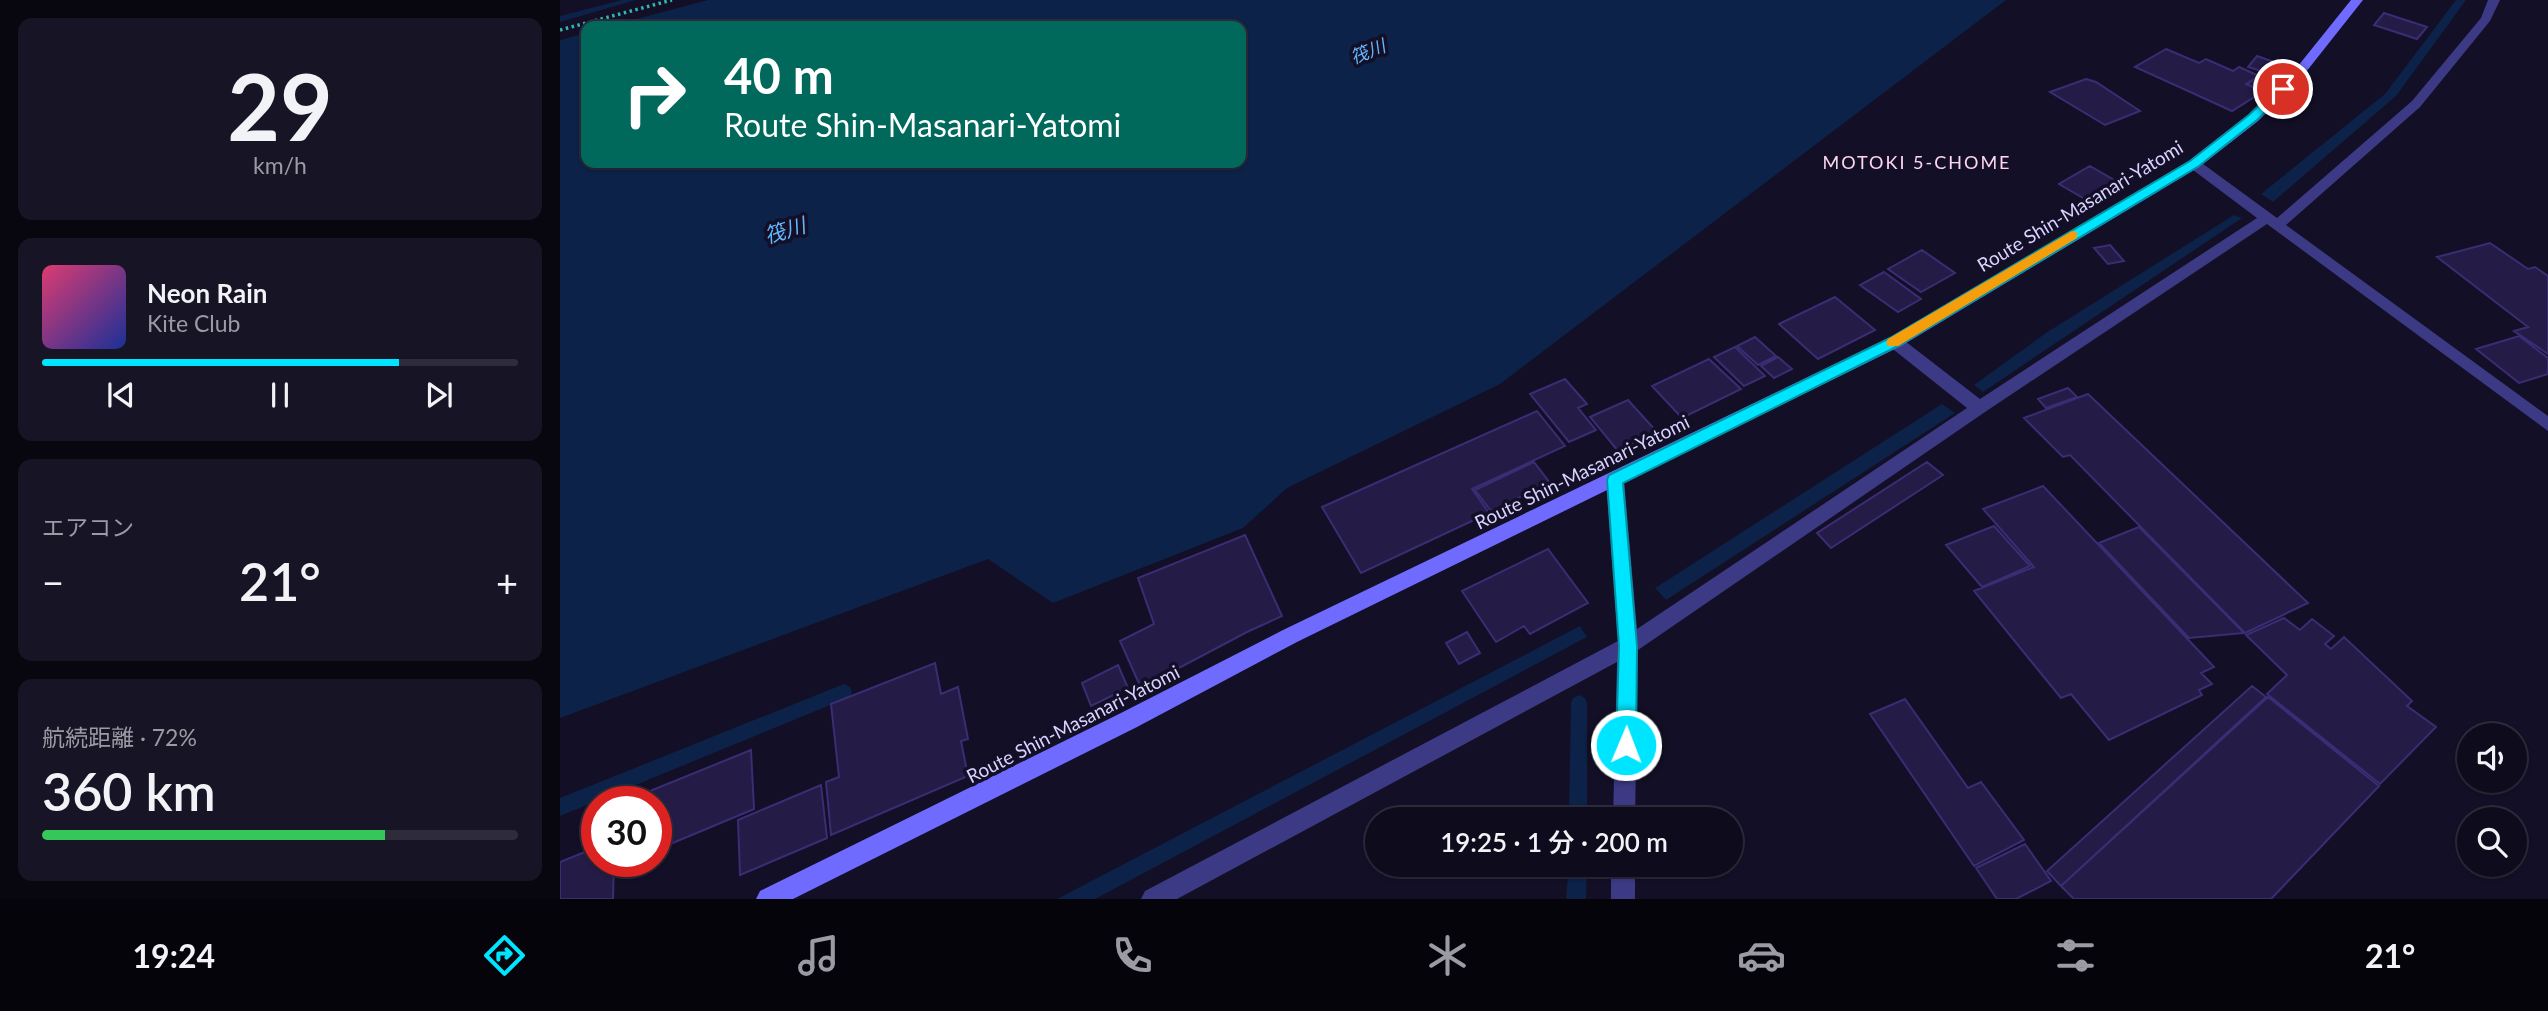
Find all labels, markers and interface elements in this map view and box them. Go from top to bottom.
water label: 筏川 [1347,33,1390,68]
text: 40 m [724,46,834,104]
icon: right [609,49,700,140]
text: 29 [227,51,333,160]
pin [2253,59,2313,119]
icon: arrive [2264,70,2302,108]
text: Route Shin-Masanari-Yatomi [724,105,1121,144]
street label: Route Shin-Masanari-Yatomi [1973,135,2187,276]
text: km/h [253,151,307,179]
district label: MOTOKI 5-CHOME [1823,151,2012,173]
water label: 筏川 [761,211,810,248]
text: Neon Rain [147,277,267,309]
text: Kite Club [147,309,240,337]
icon: previous [102,376,140,414]
icon: pause [261,376,299,414]
icon: next [420,376,458,414]
street label: Route Shin-Masanari-Yatomi [1471,410,1693,534]
text: エアコン [42,513,134,541]
text: 21° [239,550,321,612]
text: − [42,559,64,605]
text: + [496,559,518,605]
street label: Route Shin-Masanari-Yatomi [962,660,1183,787]
position arrow [1589,708,1663,782]
text: 航続距離 · 72% [42,723,197,751]
map controls [2457,723,2527,877]
button: sound [2457,723,2527,793]
text: 360 km [42,760,216,822]
speed limit sign: 30 [581,786,672,877]
button: search [2457,807,2527,877]
text: 19:25 · 1 分 · 200 m [1440,826,1668,858]
icon: directions [480,931,529,980]
icon: music [794,931,843,980]
icon: phone [1108,931,1157,980]
icon: climate [1423,931,1472,980]
icon: car [1737,931,1786,980]
icon: filters [2051,931,2100,980]
text: 19:24 [133,936,215,975]
text: 21° [2365,936,2415,975]

